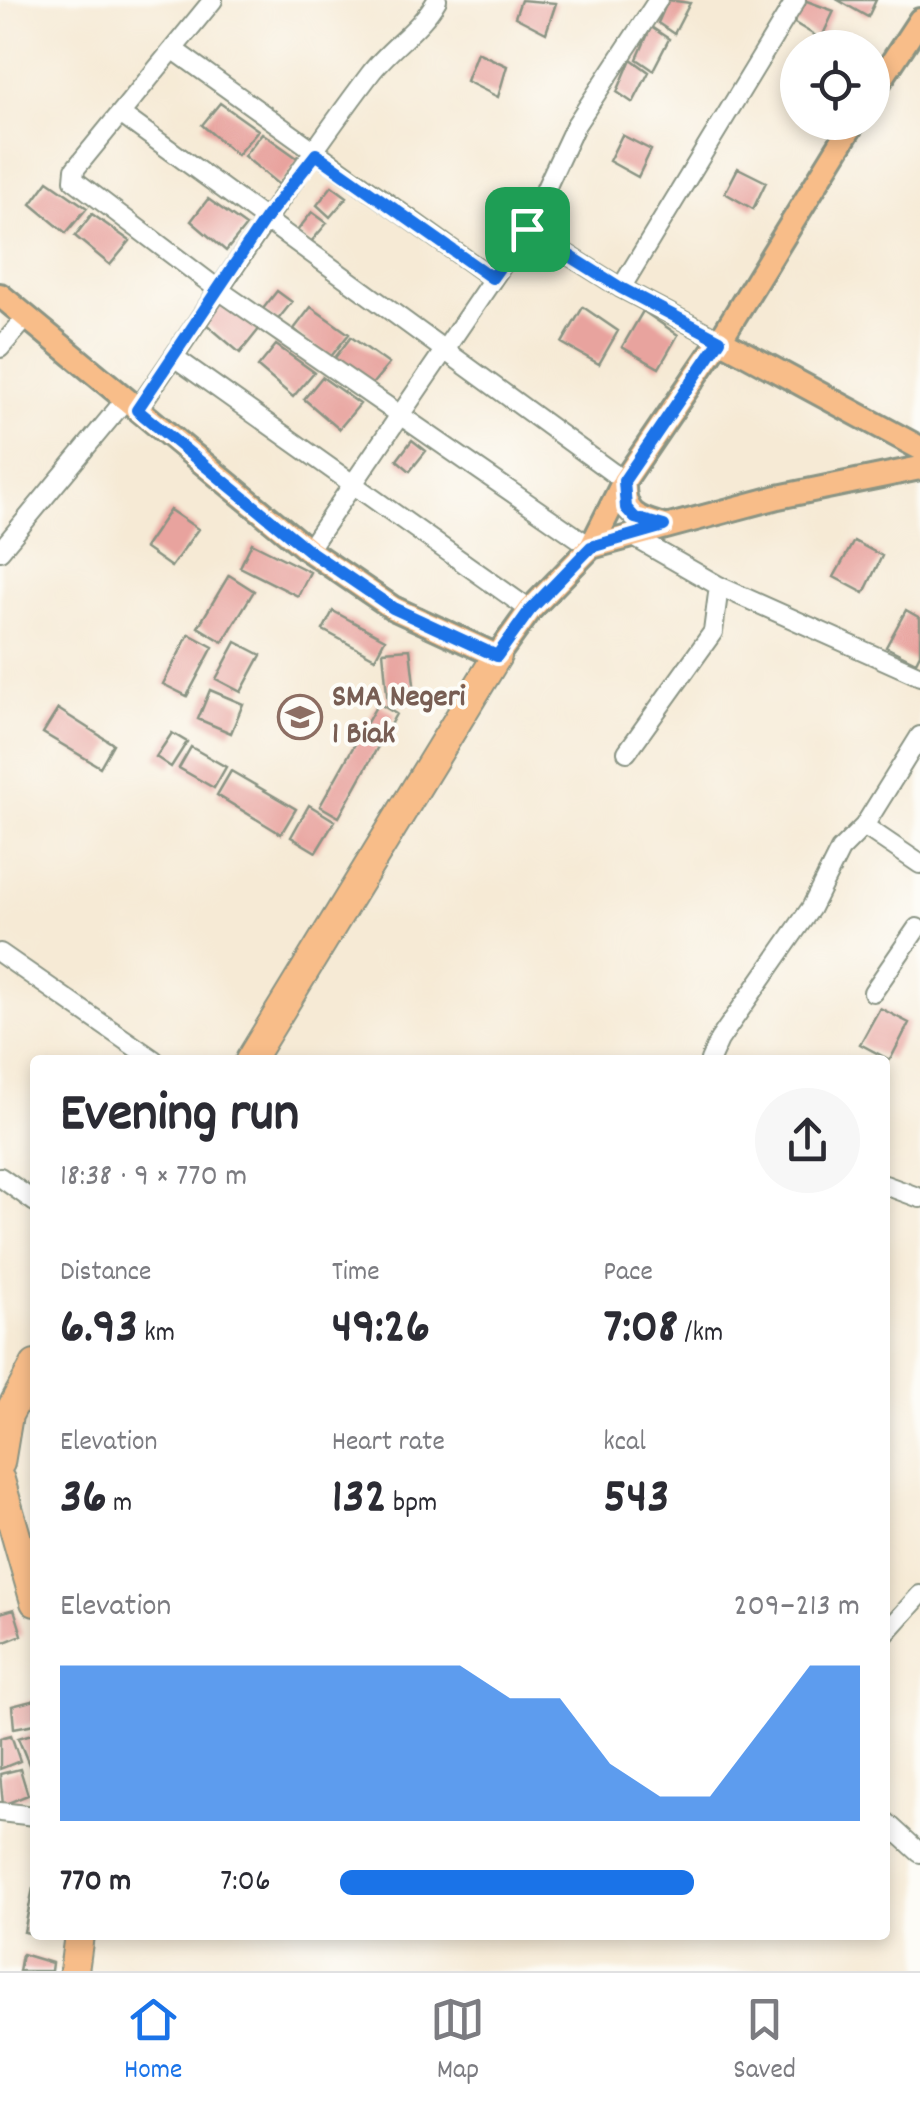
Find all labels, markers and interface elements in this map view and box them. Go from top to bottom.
map controls [780,30,890,140]
button: locate [780,30,890,140]
pin [485,187,570,272]
icon: arrive [500,202,555,257]
place label: SMA Negeri 1 Biak [332,676,466,759]
school or university icon: SMA Negeri 1 Biak [277,694,323,740]
text: Evening run [60,1078,299,1157]
button: share [755,1088,860,1193]
text: 18:38 · 9 × 770 m [60,1155,247,1201]
text: Distance [60,1254,151,1294]
text: Time [332,1254,380,1294]
text: Pace [603,1254,653,1294]
text: 6.93 [60,1294,138,1366]
text: 49:26 [332,1294,430,1366]
text: 7:08 [603,1294,678,1366]
text: km [138,1315,175,1355]
text: /km [678,1315,723,1355]
text: Elevation [60,1424,157,1464]
text: Heart rate [332,1424,445,1464]
text: kcal [603,1424,646,1464]
text: 36 [60,1464,107,1536]
text: 132 [332,1464,387,1536]
text: 543 [603,1464,669,1536]
text: m [107,1485,132,1525]
text: bpm [387,1485,437,1525]
text: Elevation [60,1585,171,1631]
text: 209–213 m [734,1585,860,1631]
text: 770 m [60,1860,131,1906]
text: 7:06 [220,1860,271,1906]
tab: Home [124,1992,182,2092]
tab: Map [430,1992,485,2092]
tab: Saved [733,1992,796,2092]

